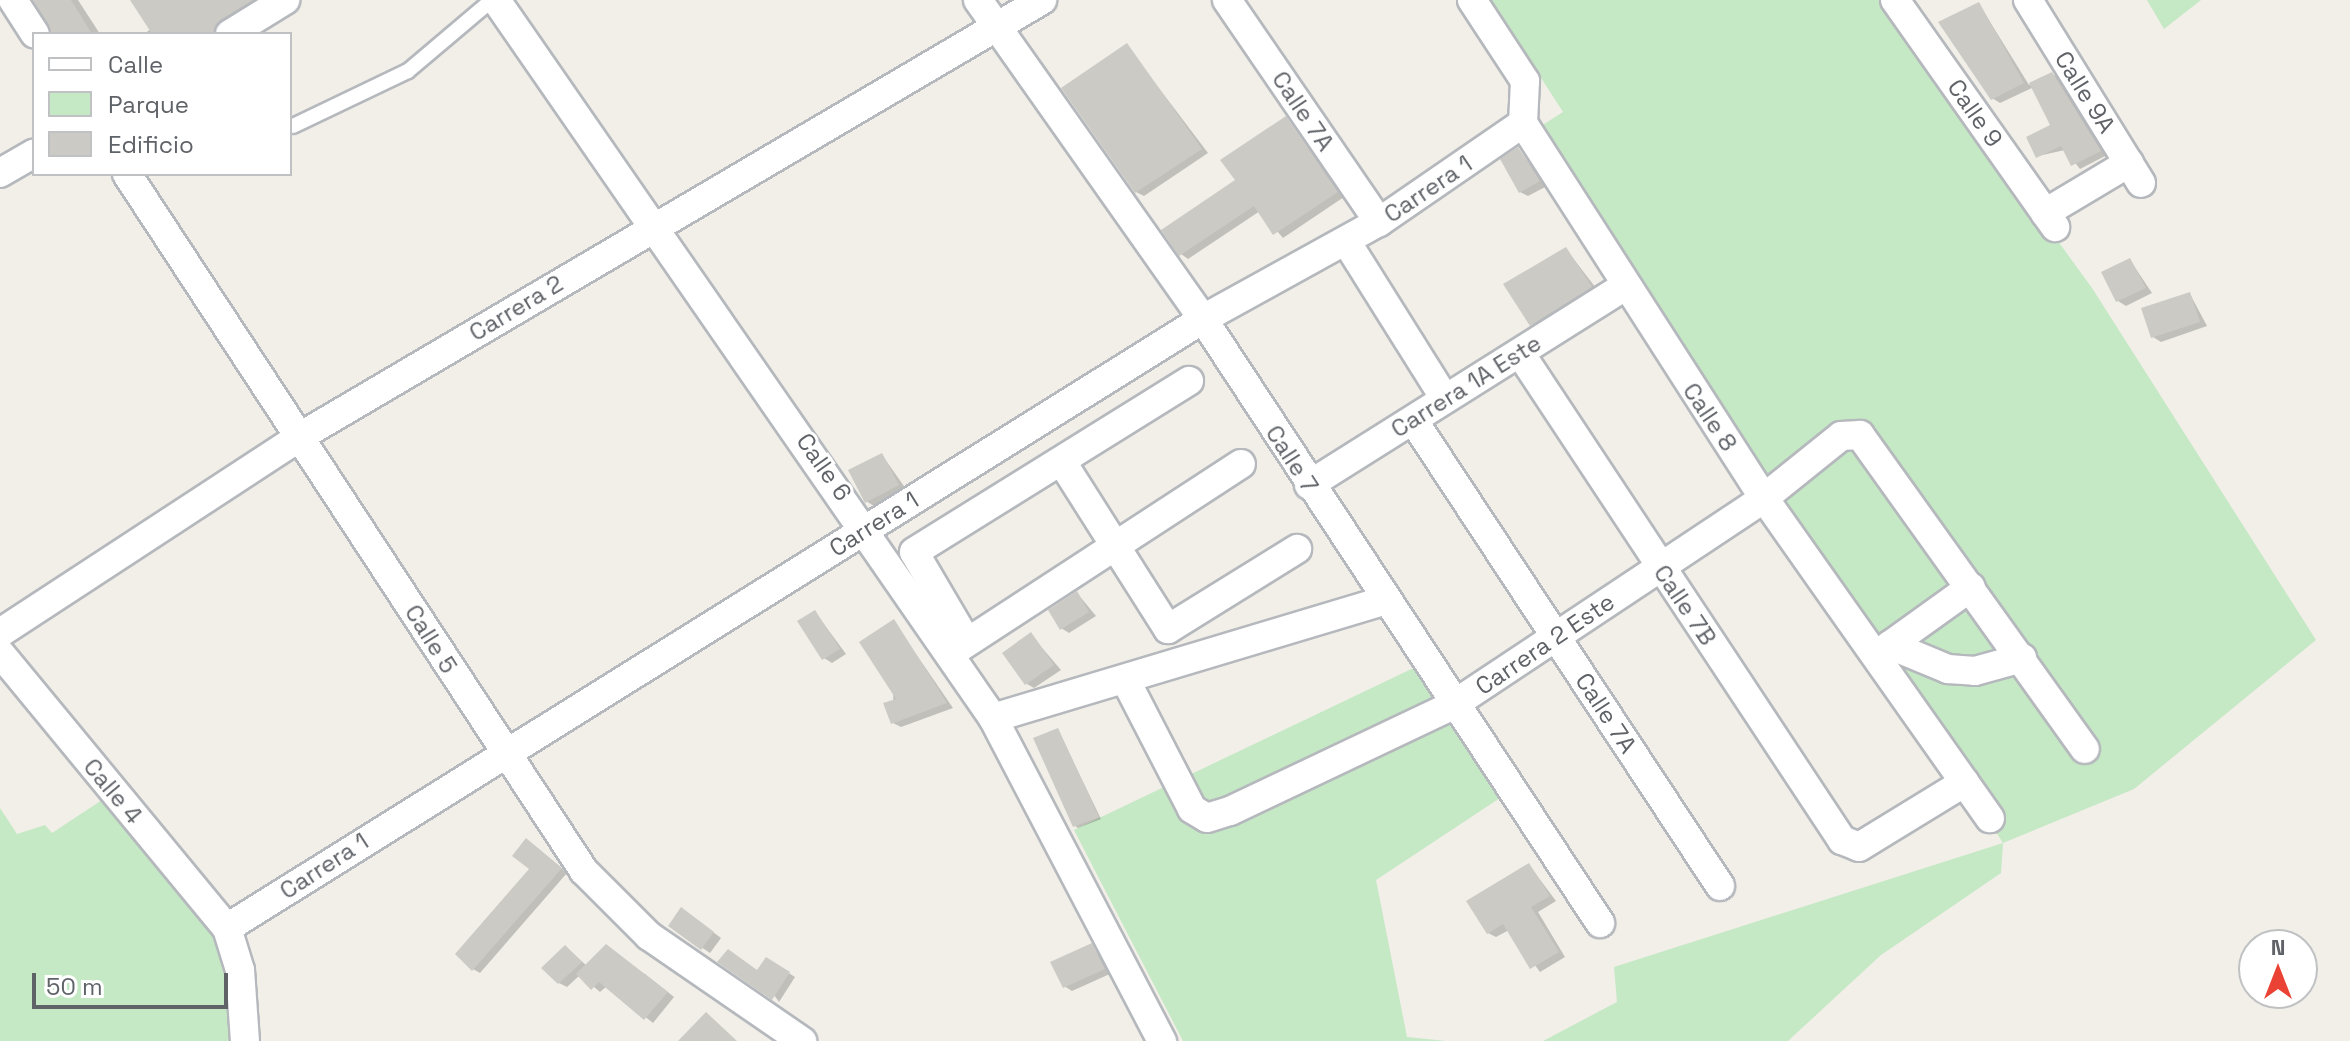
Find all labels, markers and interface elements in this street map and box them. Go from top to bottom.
legend [32,32,292,176]
street label: Calle 9A [2049,46,2121,138]
text: Calle [108,49,163,80]
street label: Calle 7A [1266,66,1340,156]
street label: Calle 9 [1941,74,2009,152]
text: Parque [108,89,189,120]
text: Edificio [108,129,194,160]
street label: Carrera 1 [1379,149,1477,229]
street label: Carrera 2 [464,269,568,347]
street label: Carrera 1A Este [1386,328,1546,444]
street label: Calle 8 [1677,377,1743,457]
street label: Calle 7 [1260,420,1324,498]
street label: Calle 6 [790,428,858,506]
street label: Carrera 1 [824,485,924,563]
street label: Calle 7B [1648,559,1722,651]
street label: Carrera 2 Este [1470,587,1620,701]
street label: Calle 5 [399,599,463,679]
street label: Calle 7A [1569,667,1643,759]
street label: Calle 4 [77,753,149,829]
street label: Carrera 1 [274,827,374,905]
north arrow [2238,929,2318,1009]
text: N [2271,933,2285,961]
scale bar [36,957,232,1007]
text: 50 m [46,971,103,1002]

